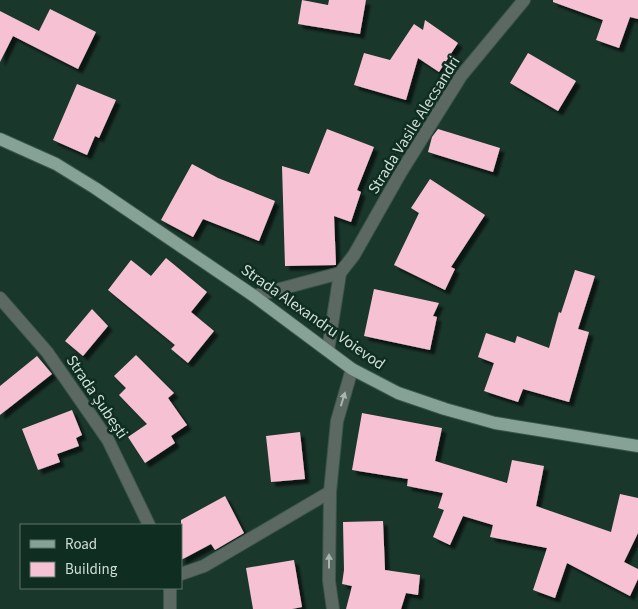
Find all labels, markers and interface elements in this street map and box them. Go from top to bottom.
street label: Strada Vasile Alecsandri [363,52,465,198]
street label: Strada Alexandru Voievod [237,259,389,375]
street label: Strada Șubești [61,351,133,443]
one-way arrow [340,392,348,407]
legend [20,524,182,589]
text: Road [65,534,97,555]
one-way arrow [325,552,333,568]
text: Building [65,559,118,580]

